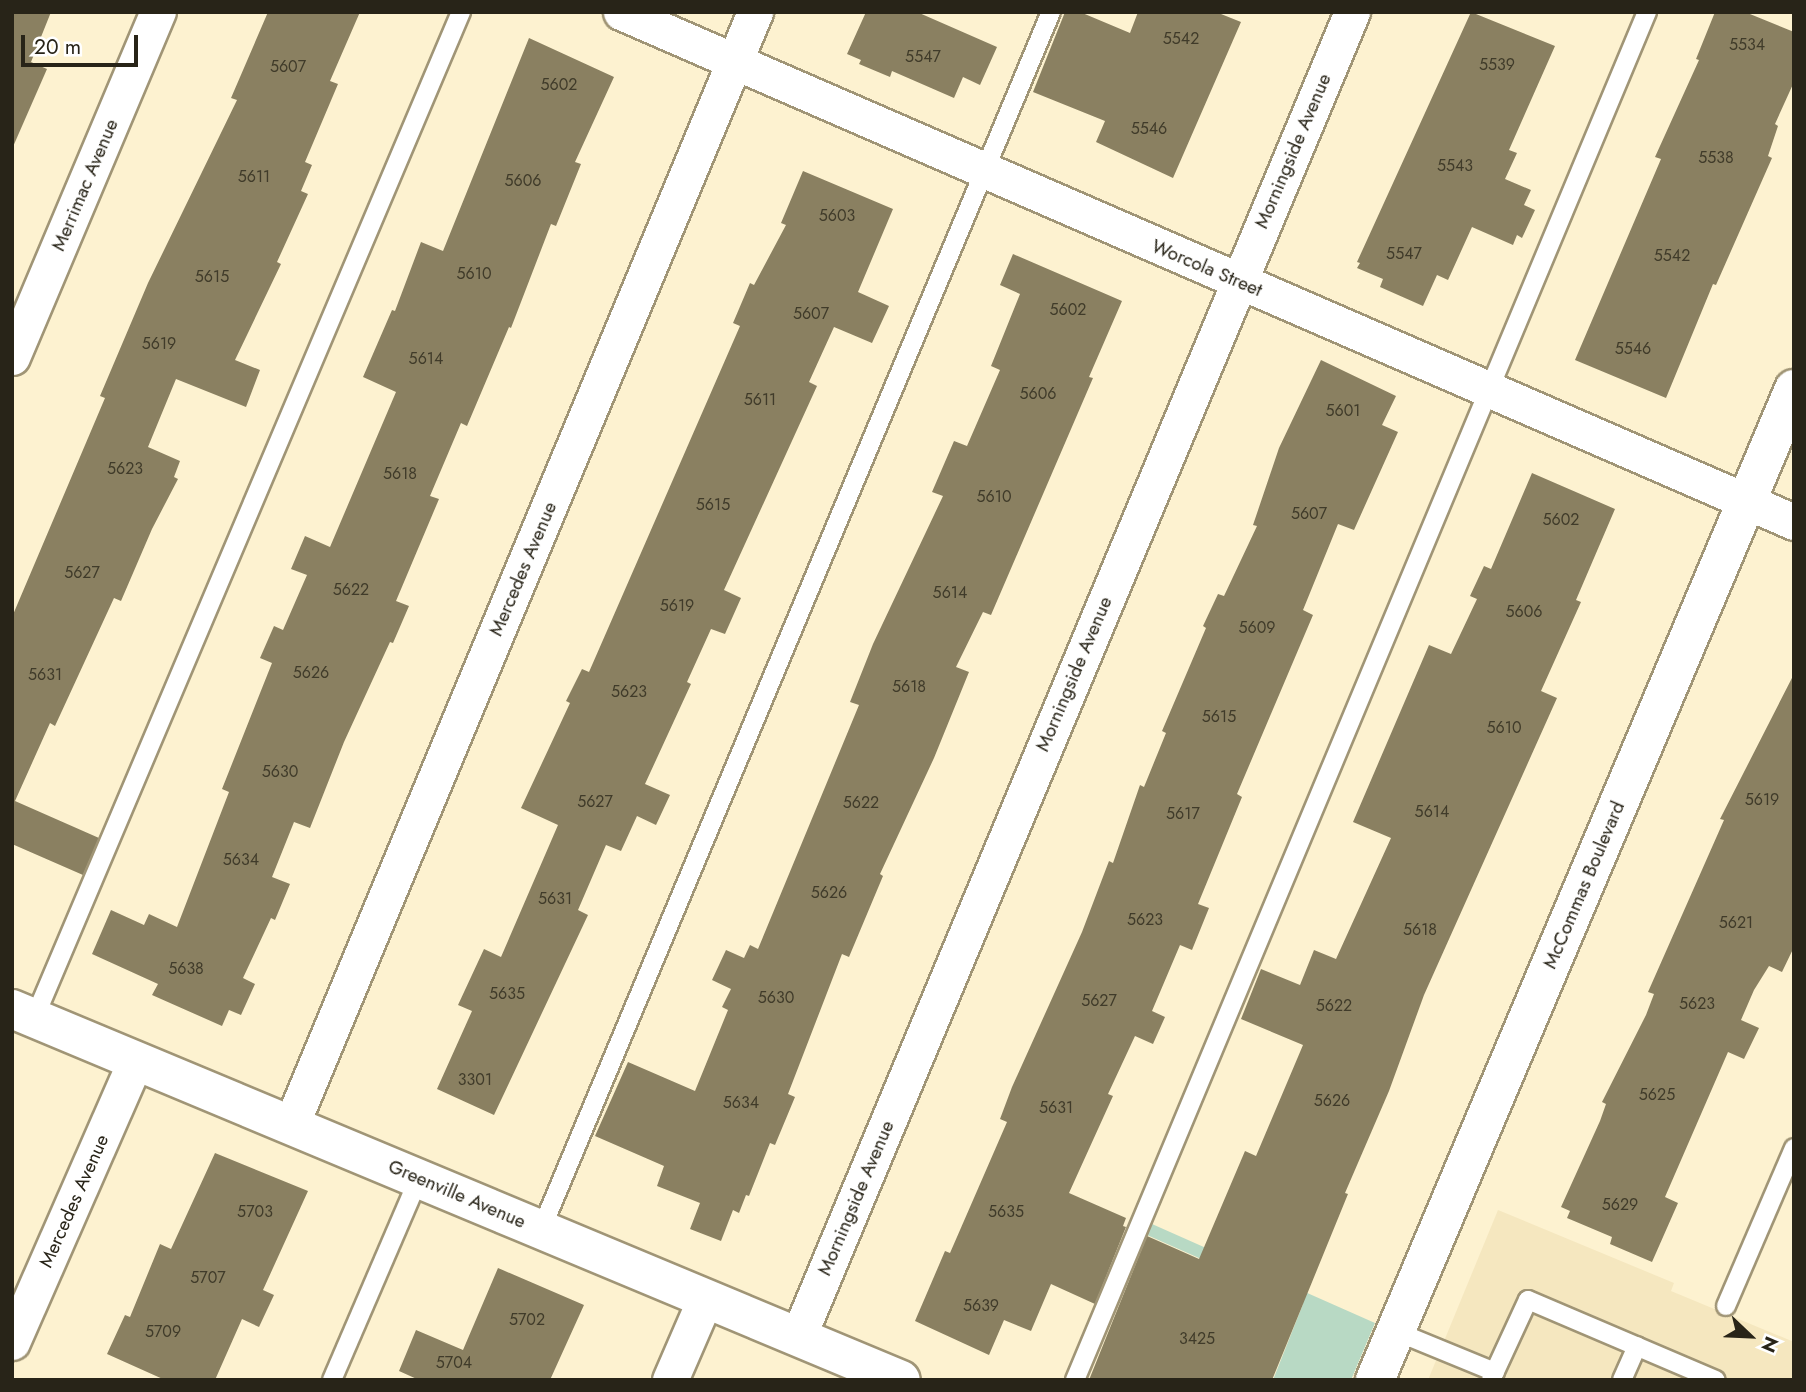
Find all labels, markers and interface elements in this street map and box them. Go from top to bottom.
scale bar [24,21,142,65]
house number: 5542 [1163,29,1199,49]
text: 20 m [34,32,81,62]
house number: 5534 [1729,35,1765,55]
house number: 5547 [905,47,941,67]
house number: 5539 [1479,55,1515,75]
house number: 5607 [270,57,306,77]
street label: Morningside Avenue [1250,70,1336,232]
house number: 5602 [541,75,577,95]
street label: Merrimac Avenue [47,116,123,254]
house number: 5546 [1131,119,1167,139]
house number: 5538 [1698,148,1734,168]
house number: 5543 [1437,156,1473,176]
house number: 5611 [238,167,270,187]
house number: 5606 [504,171,542,191]
house number: 5603 [819,206,855,226]
street label: Worcola Street [1148,234,1266,302]
house number: 5547 [1386,244,1422,264]
house number: 5542 [1654,246,1690,266]
house number: 5610 [456,264,492,284]
house number: 5615 [195,267,229,287]
house number: 5602 [1050,300,1086,320]
house number: 5607 [793,304,829,324]
house number: 5619 [142,334,176,354]
house number: 5546 [1615,339,1651,359]
house number: 5614 [409,349,443,369]
house number: 5606 [1019,384,1057,404]
house number: 5611 [744,390,776,410]
house number: 5601 [1325,401,1361,421]
house number: 5623 [107,459,143,479]
house number: 5618 [383,464,417,484]
house number: 5610 [976,487,1012,507]
house number: 5615 [696,495,730,515]
street label: Mercedes Avenue [484,499,562,639]
house number: 5607 [1291,504,1327,524]
house number: 5602 [1543,510,1579,530]
house number: 5627 [64,563,100,583]
house number: 5622 [333,580,369,600]
house number: 5614 [933,583,967,603]
street label: Morningside Avenue [1031,593,1117,755]
house number: 5619 [660,596,694,616]
house number: 5606 [1505,602,1543,622]
house number: 5609 [1238,618,1276,638]
house number: 5626 [293,663,329,683]
house number: 5631 [28,665,62,685]
house number: 5618 [892,677,926,697]
house number: 5623 [611,682,647,702]
house number: 5615 [1202,707,1236,727]
house number: 5610 [1486,718,1522,738]
house number: 5630 [262,762,298,782]
house number: 5619 [1745,790,1779,810]
house number: 5627 [577,792,613,812]
house number: 5622 [843,793,879,813]
street label: McCommas Boulevard [1538,798,1630,972]
house number: 5614 [1415,802,1449,822]
house number: 5617 [1166,804,1200,824]
house number: 5634 [223,850,259,870]
house number: 5626 [811,883,847,903]
house number: 5631 [538,889,572,909]
house number: 5623 [1127,910,1163,930]
house number: 5621 [1719,913,1753,933]
house number: 5618 [1403,920,1437,940]
house number: 5638 [168,959,204,979]
house number: 5635 [489,984,525,1004]
house number: 5630 [758,988,794,1008]
house number: 5627 [1081,991,1117,1011]
house number: 5623 [1679,994,1715,1014]
house number: 5622 [1316,996,1352,1016]
house number: 3301 [458,1070,492,1090]
house number: 5625 [1639,1085,1675,1105]
house number: 5626 [1314,1091,1350,1111]
house number: 5634 [723,1093,759,1113]
house number: 5631 [1039,1098,1073,1118]
street label: Morningside Avenue [813,1117,899,1279]
street label: Mercedes Avenue [34,1131,114,1271]
street label: Greenville Avenue [385,1155,529,1233]
house number: 5629 [1602,1195,1638,1215]
house number: 5703 [237,1202,273,1222]
house number: 5635 [988,1202,1024,1222]
house number: 5707 [190,1268,226,1288]
house number: 5639 [963,1296,999,1316]
north arrow [1715,1301,1785,1371]
house number: 5702 [509,1310,545,1330]
house number: 5709 [145,1322,181,1342]
house number: 3425 [1179,1329,1215,1349]
text: N [1754,1332,1785,1357]
house number: 5704 [436,1353,472,1373]

